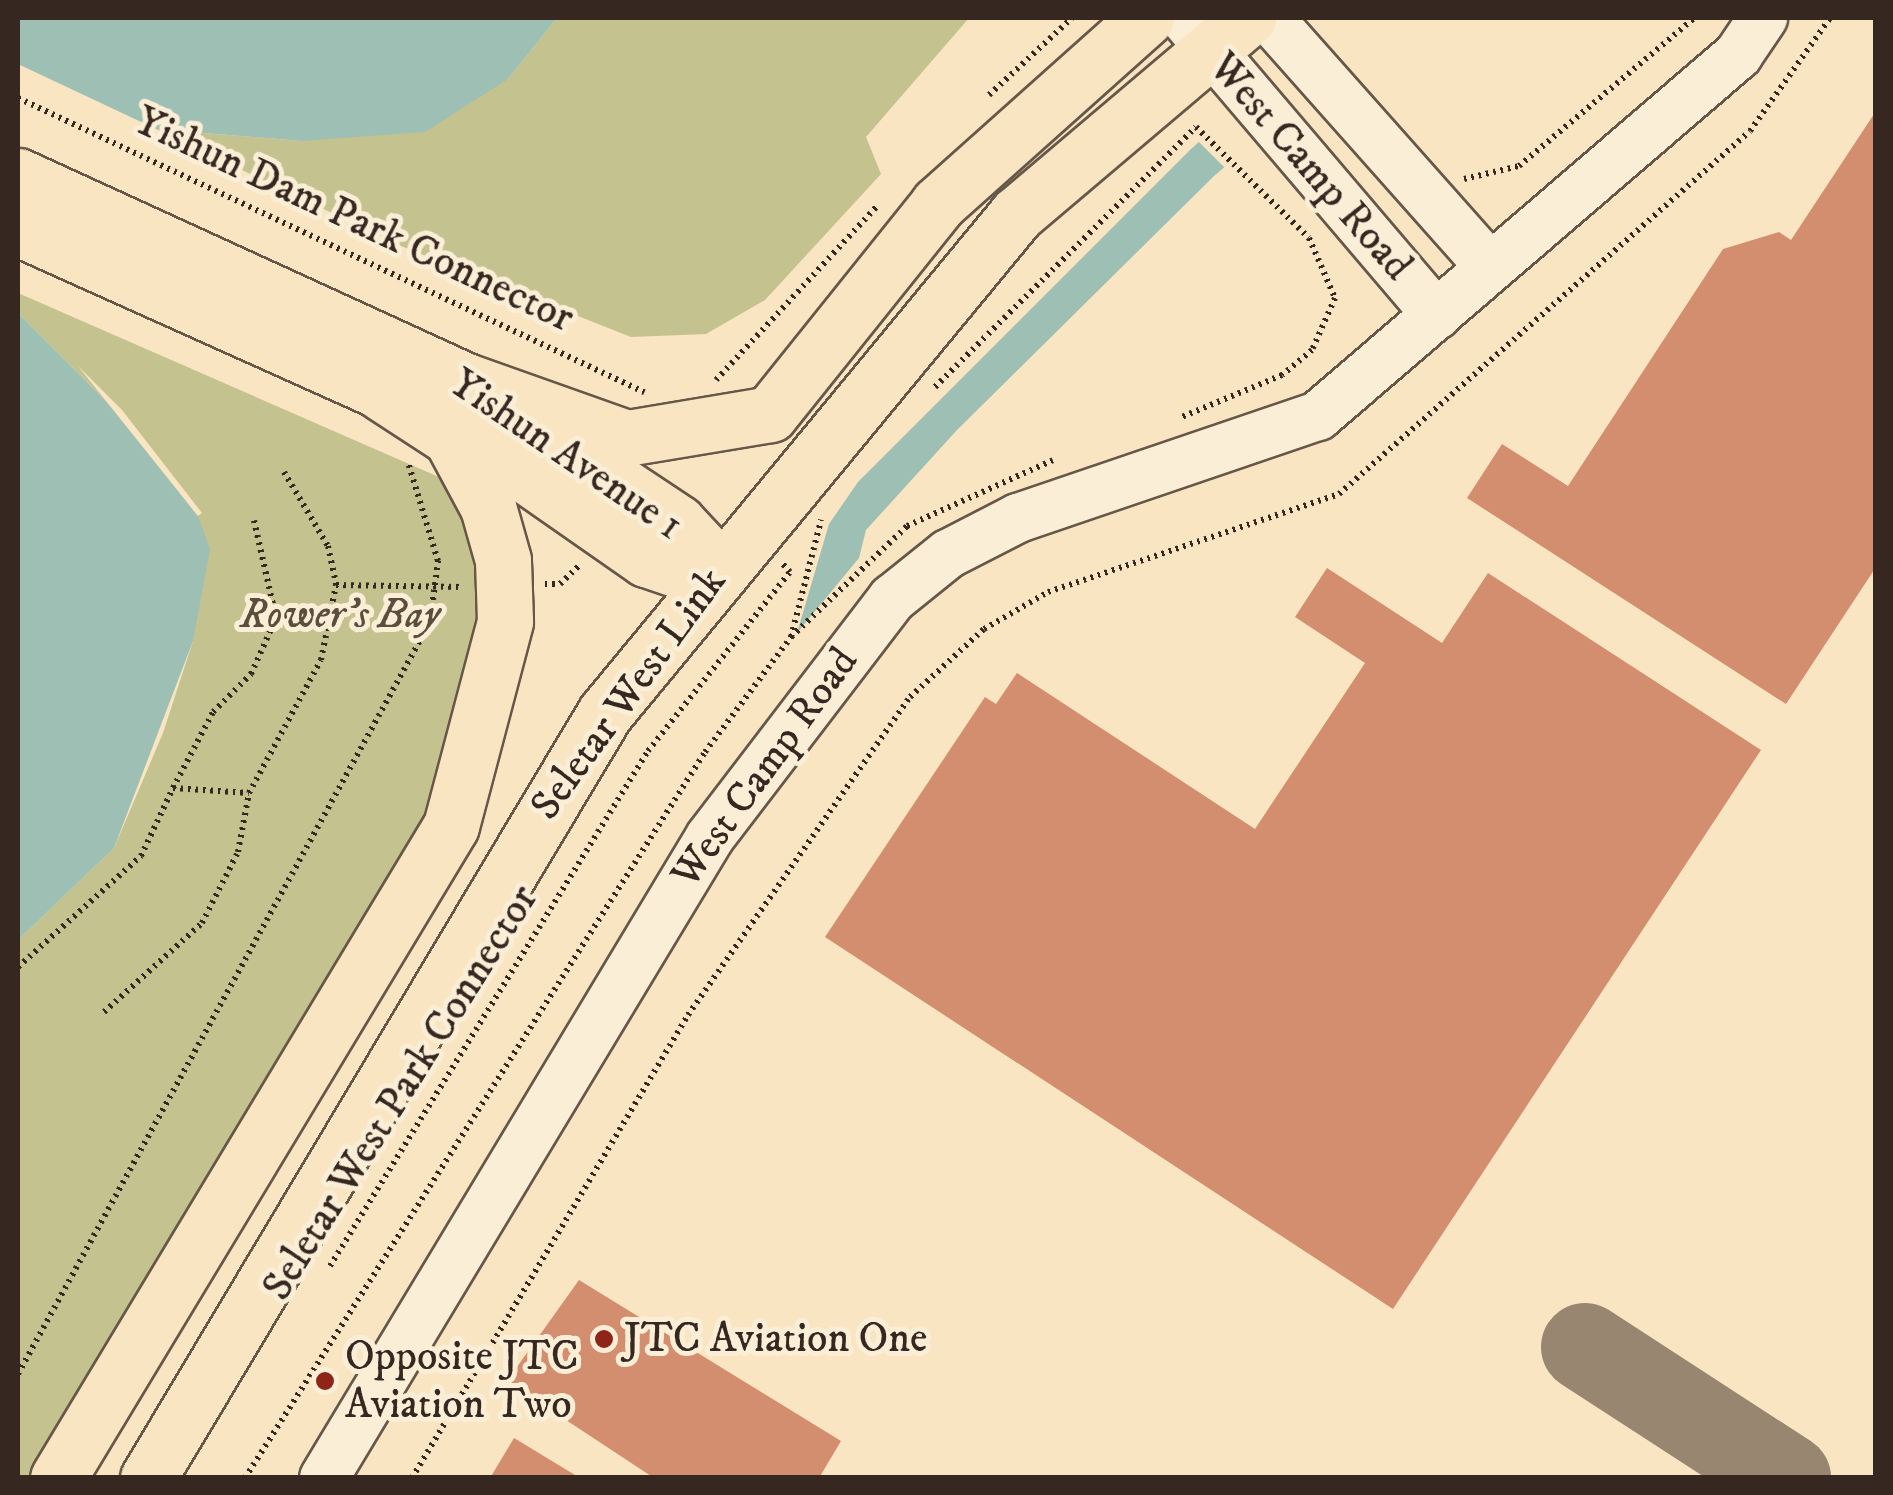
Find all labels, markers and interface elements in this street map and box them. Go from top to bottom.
street label: West Camp Road [1198,43,1422,291]
street label: Yishun Dam Park Connector [127,96,581,344]
street label: Yishun Avenue 1 [440,359,692,551]
street label: Seletar West Link [521,558,737,830]
park label: Rower's Bay [240,590,440,640]
street label: West Camp Road [661,638,869,898]
street label: Seletar West Park Connector [252,876,550,1310]
place label: JTC Aviation One [624,1314,927,1364]
marker: JTC Aviation One [593,1328,615,1350]
place label: Opposite JTC Aviation Two [345,1332,579,1430]
marker: Opposite JTC Aviation Two [314,1370,336,1392]

